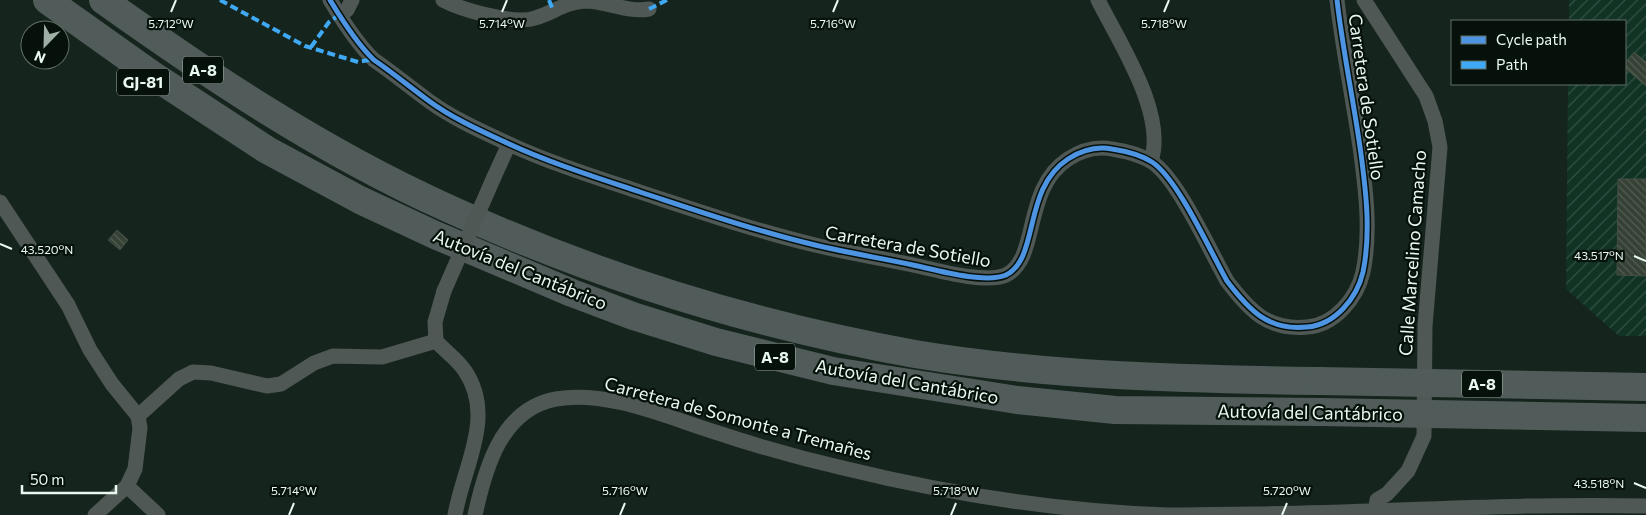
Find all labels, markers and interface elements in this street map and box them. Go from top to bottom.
street label: Carretera de Sotiello [1344,12,1390,181]
text: 5.712°W [148,16,194,30]
text: 5.714°W [479,16,525,30]
text: 5.716°W [810,16,856,30]
text: 5.718°W [1141,16,1187,30]
north arrow [20,20,70,70]
legend [1451,20,1626,85]
text: Cycle path [1496,30,1567,48]
text: N [32,48,48,67]
text: Path [1496,55,1528,73]
road number: A-8 [183,56,223,84]
road number: GJ-81 [117,68,169,95]
street label: Calle Marcelino Camacho [1394,149,1430,357]
street label: Carretera de Sotiello [824,221,993,271]
street label: Autovía del Cantábrico [430,224,610,314]
text: 43.520°N [21,242,73,256]
text: 43.517°N [1574,248,1624,262]
road number: A-8 [755,344,795,371]
street label: Autovía del Cantábrico [814,354,1000,408]
road number: A-8 [1462,370,1502,398]
street label: Carretera de Somonte a Tremañes [602,372,874,464]
street label: Autovía del Cantábrico [1217,399,1403,425]
scale bar [22,462,116,494]
text: 50 m [30,470,64,488]
text: 43.518°N [1574,476,1624,490]
text: 5.714°W [271,483,317,497]
text: 5.716°W [602,483,648,497]
text: 5.718°W [933,483,979,497]
text: 5.720°W [1263,483,1311,497]

